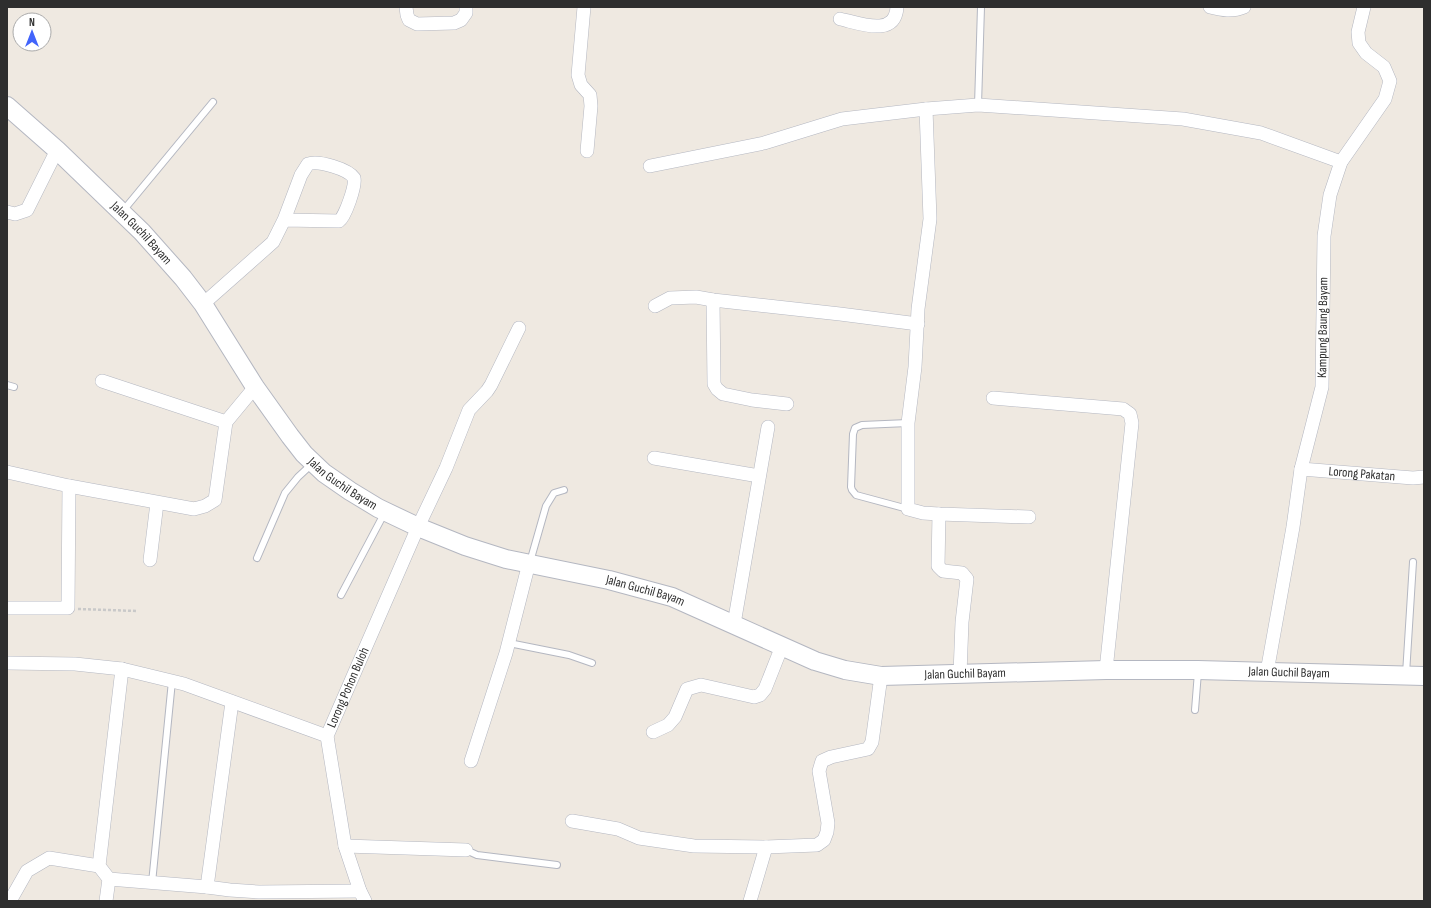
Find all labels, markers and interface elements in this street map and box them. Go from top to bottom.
north arrow [12,12,52,52]
text: N [29,16,35,29]
street label: Jalan Guchil Bayam [107,197,175,268]
street label: Kampung Baung Bayam [1314,277,1331,378]
street label: Jalan Guchil Bayam [304,453,380,514]
street label: Lorong Pakatan [1328,463,1396,485]
street label: Jalan Guchil Bayam [604,571,687,610]
street label: Lorong Pohon Buloh [324,645,373,730]
street label: Jalan Guchil Bayam [1247,663,1330,681]
street label: Jalan Guchil Bayam [923,665,1006,683]

